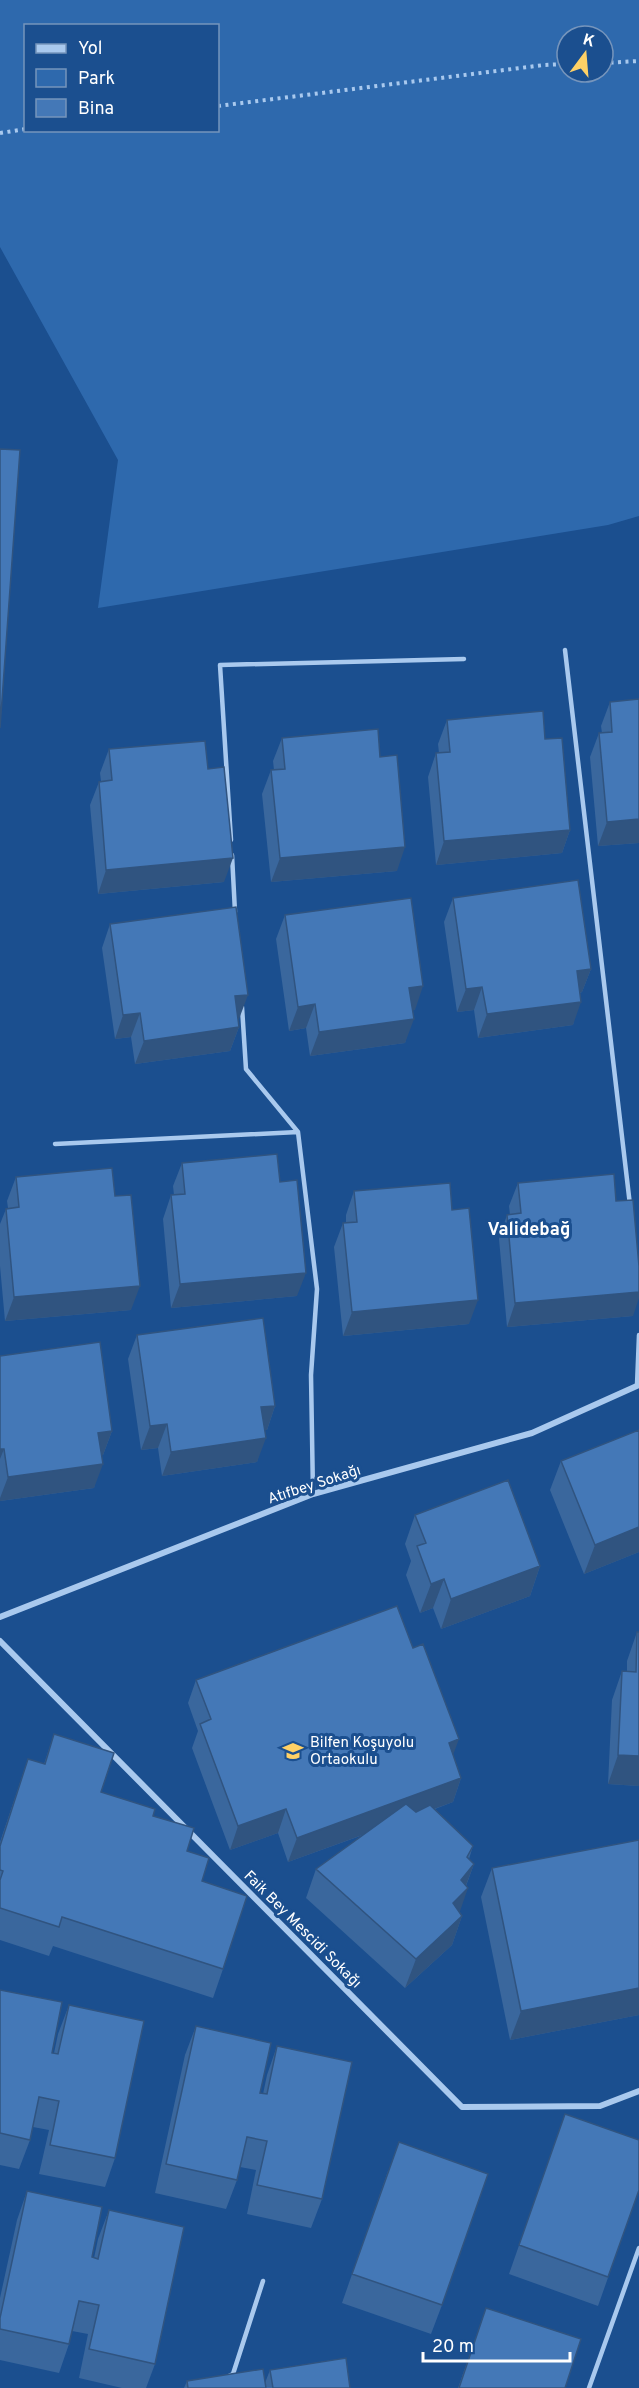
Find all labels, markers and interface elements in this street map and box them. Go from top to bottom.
legend [24,24,219,132]
north arrow [555,24,615,84]
text: K [580,30,597,53]
text: Yol [78,38,103,61]
text: Park [78,68,115,91]
text: Bina [78,98,114,121]
district label: Validebağ [488,1219,570,1242]
street label: Atıfbey Sokağı [265,1461,363,1509]
place label: Bilfen Koşuyolu Ortaokulu [310,1734,414,1770]
school or university icon: Bilfen Koşuyolu Ortaokulu [281,1739,305,1763]
street label: Faik Bey Mescidi Sokağı [239,1867,365,1993]
scale bar [423,2325,570,2363]
text: 20 m [432,2336,474,2359]

